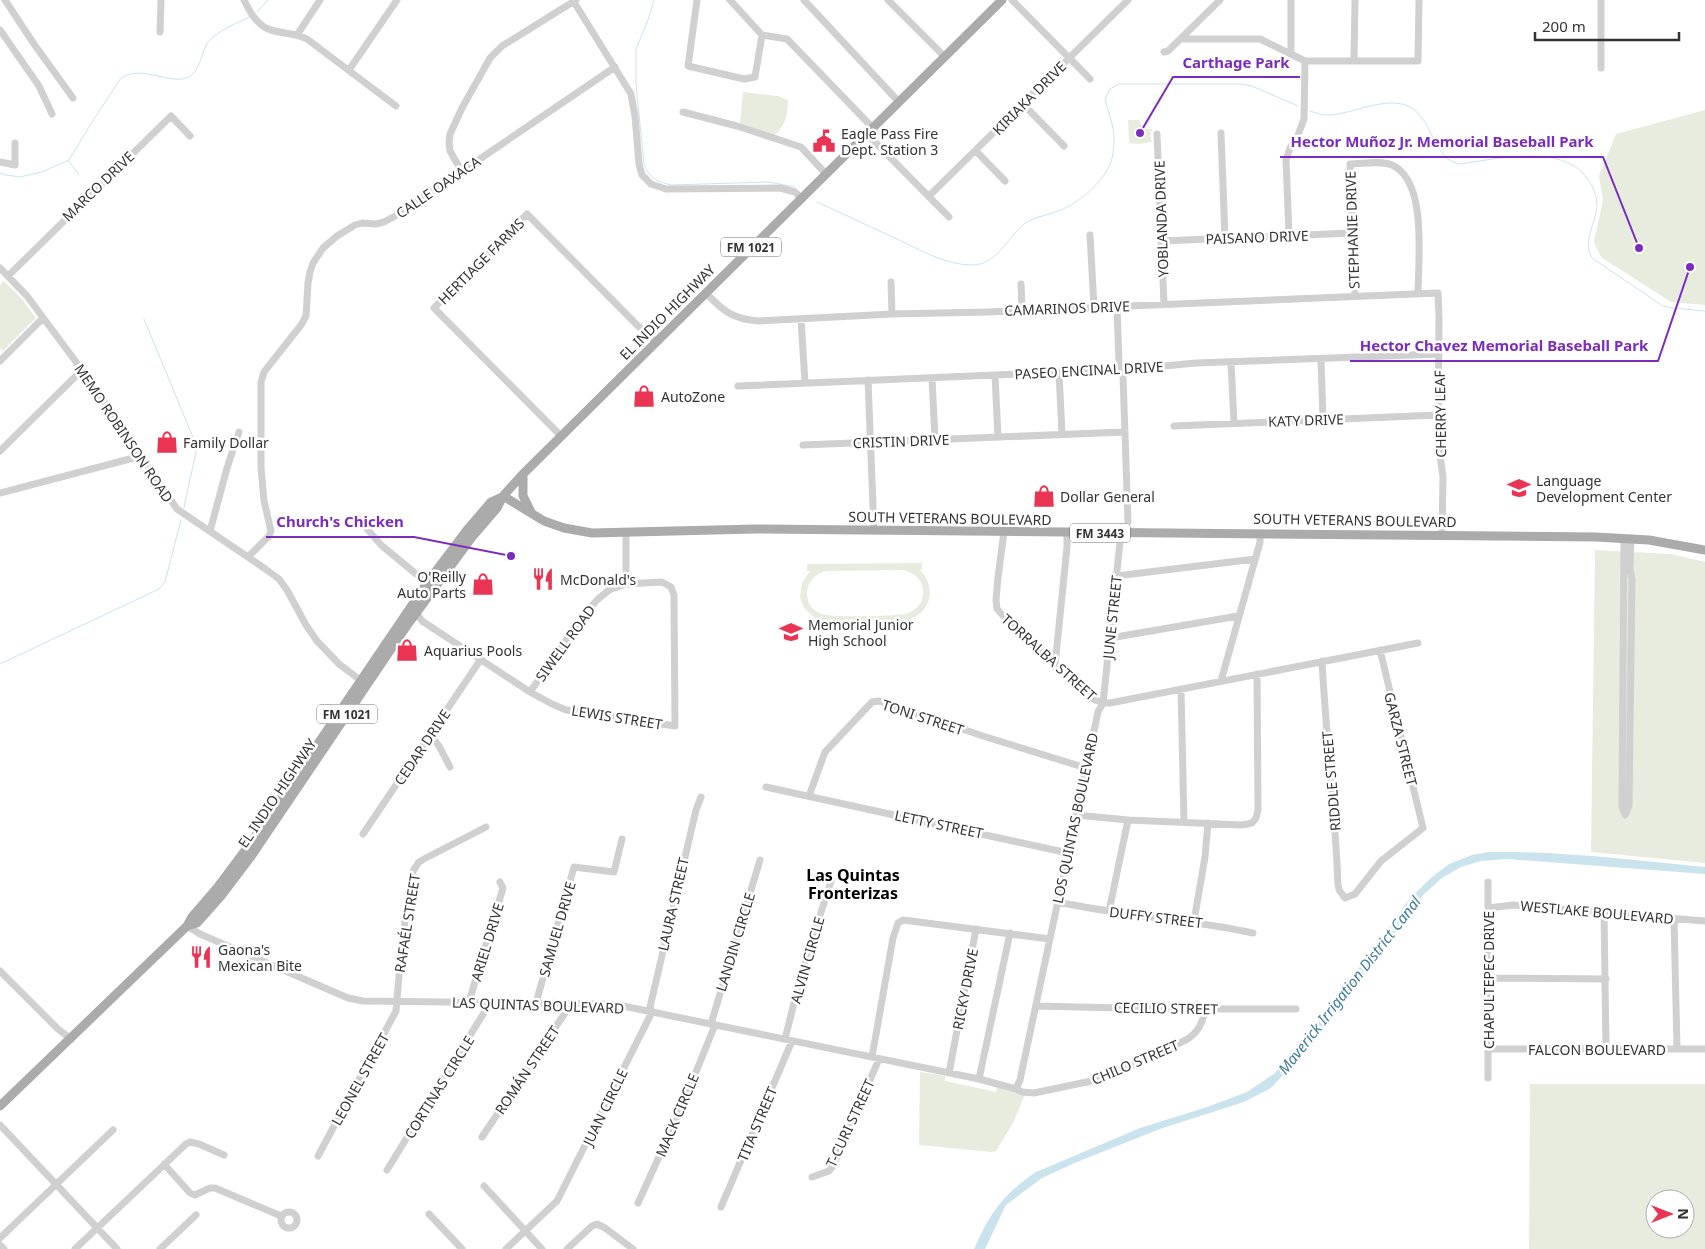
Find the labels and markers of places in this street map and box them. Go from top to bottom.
callout: Carthage Park [1173,47,1300,77]
place label: Eagle Pass Fire Dept. Station 3 [841,124,938,159]
callout: Hector Muñoz Jr. Memorial Baseball Park [1280,127,1603,157]
public building icon: Eagle Pass Fire Dept. Station 3 [811,128,837,154]
callout: Hector Chavez Memorial Baseball Park [1350,331,1658,361]
shop icon: AutoZone [631,383,657,409]
place label: AutoZone [661,387,725,406]
shop icon: Family Dollar [154,429,180,455]
place label: Family Dollar [183,433,269,452]
place label: Language Development Center [1536,471,1672,506]
school or university icon: Language Development Center [1506,475,1532,501]
shop icon: Dollar General [1031,483,1057,509]
place label: Dollar General [1060,487,1155,506]
callout: Church's Chicken [266,507,414,537]
restaurant icon: McDonald's [530,566,556,592]
place label: O'Reilly Auto Parts [397,567,467,602]
place label: McDonald's [560,570,637,589]
shop icon: O'Reilly Auto Parts [470,571,496,597]
place label: Memorial Junior High School [808,615,914,650]
school or university icon: Memorial Junior High School [778,619,804,645]
shop icon: Aquarius Pools [394,637,420,663]
place label: Aquarius Pools [424,641,522,660]
place label: Gaona's Mexican Bite [218,940,302,975]
restaurant icon: Gaona's Mexican Bite [188,944,214,970]

